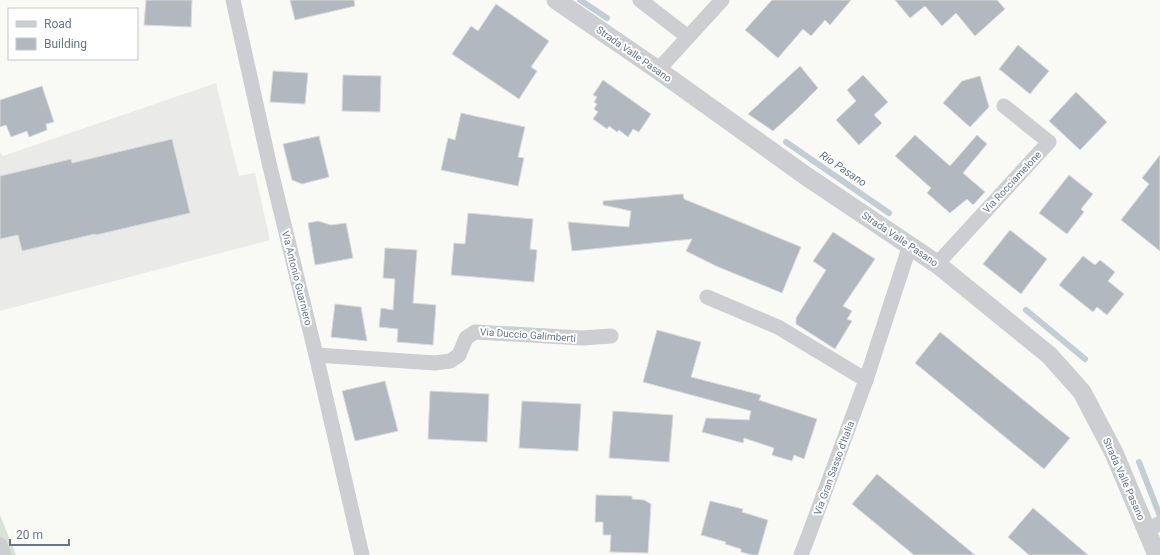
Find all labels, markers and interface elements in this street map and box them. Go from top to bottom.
legend [8,8,138,60]
text: Road [44,17,72,31]
street label: Strada Valle Pasano [594,24,674,84]
text: Building [44,37,87,51]
water label: Rio Pasano [817,149,869,189]
street label: Via Rocciamelone [981,149,1043,215]
street label: Strada Valle Pasano [860,210,940,269]
street label: Via Antonio Guarniero [280,230,314,327]
street label: Via Duccio Galimberti [480,326,576,344]
street label: Via Gran Sasso d'Italia [812,420,856,516]
street label: Strada Valle Pasano [1101,436,1147,522]
scale bar [10,521,69,547]
text: 20 m [16,528,43,542]

